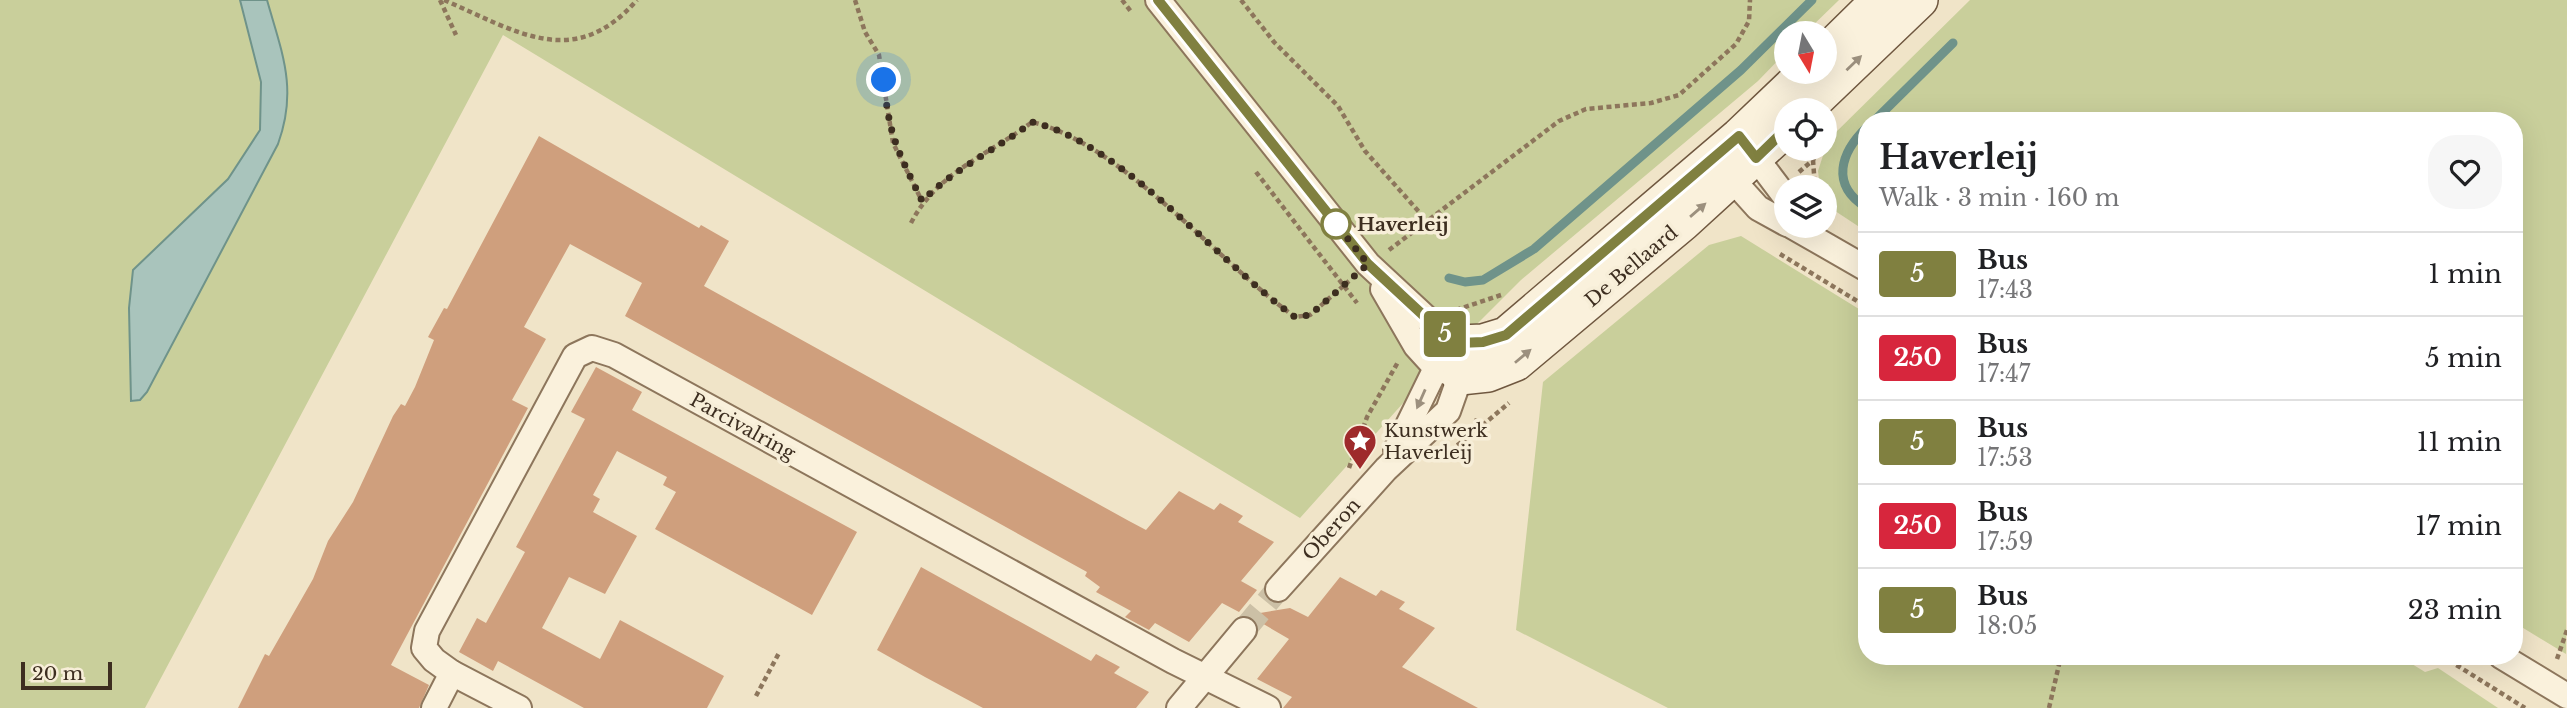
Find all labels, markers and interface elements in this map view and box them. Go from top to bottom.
north arrow [1774,21,1838,84]
map controls [1774,21,1837,238]
one-way arrow [1845,56,1862,72]
your location [866,62,901,97]
button: locate [1774,98,1837,161]
button: heart [2428,135,2502,209]
text: Haverleij [1879,137,2038,178]
button: layers [1774,175,1837,238]
text: Walk · 3 min · 160 m [1879,184,2120,212]
one-way arrow [1689,203,1706,218]
marker: Haverleij [1321,209,1351,239]
place label: Haverleij [1357,213,1448,236]
street label: De Bellaard [1580,221,1682,312]
text: Bus [1977,244,2028,276]
text: 1 min [2428,258,2502,290]
text: 5 [1910,259,1925,288]
text: 17:43 [1977,276,2033,304]
line badge: 5 [1422,311,1468,357]
text: 5 [1438,319,1452,348]
text: Bus [1977,328,2028,360]
text: 5 min [2425,342,2502,374]
text: 250 [1893,343,1942,372]
one-way arrow [1515,349,1532,364]
text: 17:47 [1977,360,2030,388]
street label: Parcivalring [686,388,800,465]
one-way arrow [1415,389,1427,409]
text: Bus [1977,412,2028,444]
place label: Kunstwerk Haverleij [1384,419,1488,464]
place icon: Kunstwerk Haverleij [1341,422,1379,471]
text: 11 min [2417,426,2502,458]
text: 5 [1910,427,1925,456]
text: 17:53 [1977,444,2033,472]
street label: Oberon [1298,494,1365,565]
text: Bus [1977,496,2028,528]
text: 17 min [2415,510,2502,542]
text: 250 [1893,511,1942,540]
text: 17:59 [1977,528,2033,556]
text: Bus [1977,580,2028,612]
text: 23 min [2408,594,2502,626]
text: 5 [1910,595,1925,624]
text: 18:05 [1977,612,2037,640]
scale bar [21,659,112,691]
text: 20 m [32,662,83,685]

